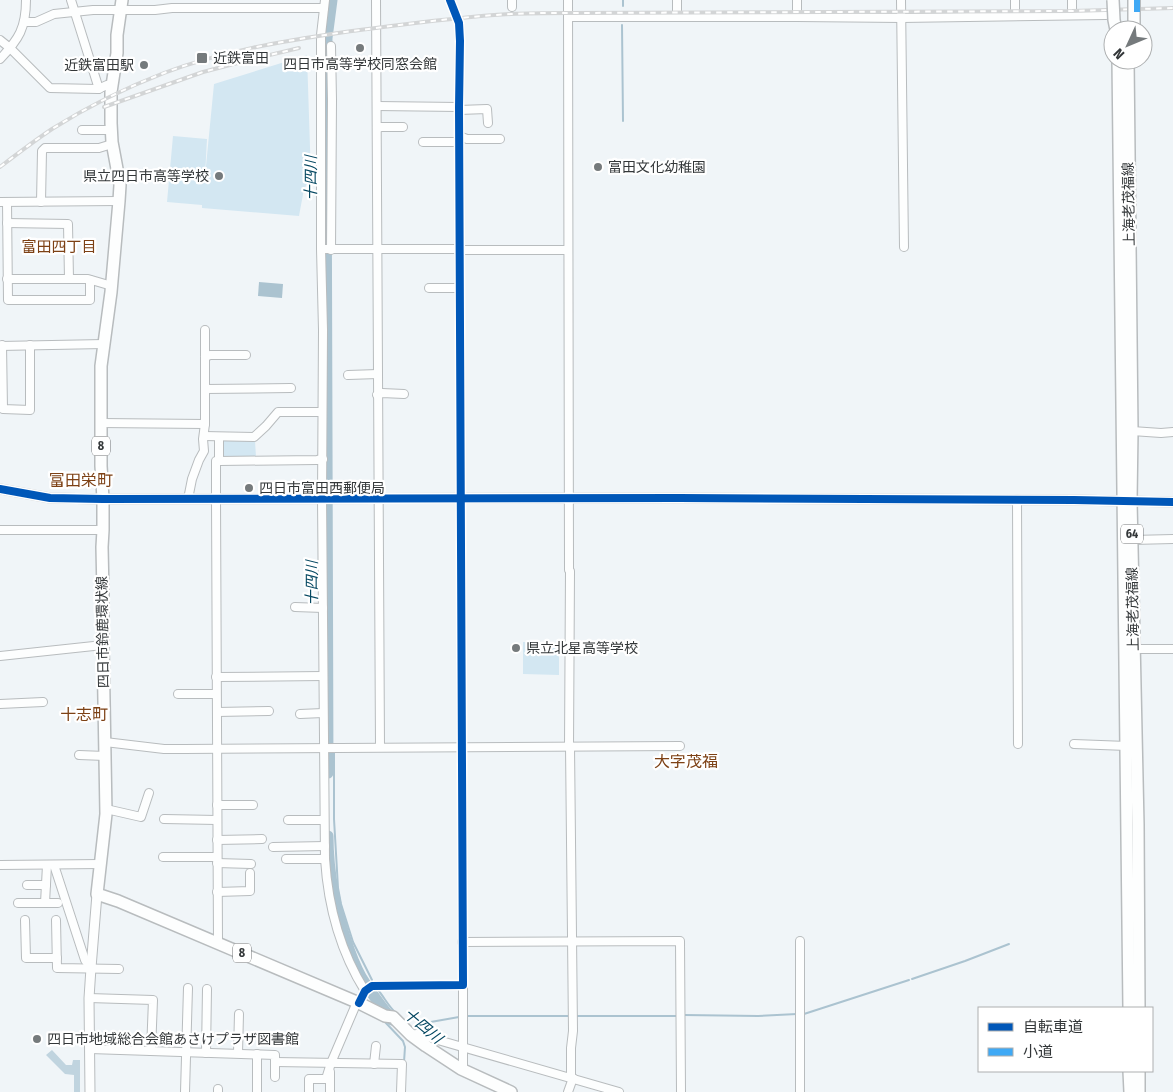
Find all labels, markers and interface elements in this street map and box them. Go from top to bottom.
north arrow [1103,20,1153,70]
marker: 四日市高等学校同窓会館 [354,42,366,54]
text: N [1110,45,1128,63]
place label: 近鉄富田 [213,50,269,67]
marker: 近鉄富田 [195,51,209,65]
place label: 四日市高等学校同窓会館 [283,56,437,73]
place label: 近鉄富田駅 [64,57,134,74]
marker: 近鉄富田駅 [138,59,150,71]
water label: 十四川 [302,154,320,201]
place label: 富田文化幼稚園 [608,159,706,176]
marker: 富田文化幼稚園 [592,161,604,173]
street label: 上海老茂福線 [1120,162,1138,246]
place label: 県立四日市高等学校 [83,168,209,185]
marker: 県立四日市高等学校 [213,170,225,182]
district label: 富田四丁目 [21,238,97,256]
road number: 8 [92,436,110,456]
district label: 富田栄町 [49,471,113,490]
place label: 四日市富田西郵便局 [259,480,385,497]
marker: 四日市富田西郵便局 [243,482,255,494]
road number: 64 [1121,524,1143,544]
water label: 十四川 [303,559,321,606]
street label: 上海老茂福線 [1124,567,1142,651]
street label: 四日市鈴鹿環状線 [94,576,112,688]
place label: 県立北星高等学校 [526,640,638,657]
marker: 県立北星高等学校 [510,642,522,654]
district label: 十志町 [60,705,108,724]
district label: 大字茂福 [654,752,718,771]
road number: 8 [233,944,251,962]
water label: 十四川 [400,1005,448,1049]
legend [978,1007,1153,1072]
text: 自転車道 [1023,1018,1083,1036]
place label: 四日市地域総合会館あさけプラザ図書館 [47,1031,299,1048]
marker: 四日市地域総合会館あさけプラザ図書館 [31,1033,43,1045]
text: 小道 [1023,1043,1053,1061]

